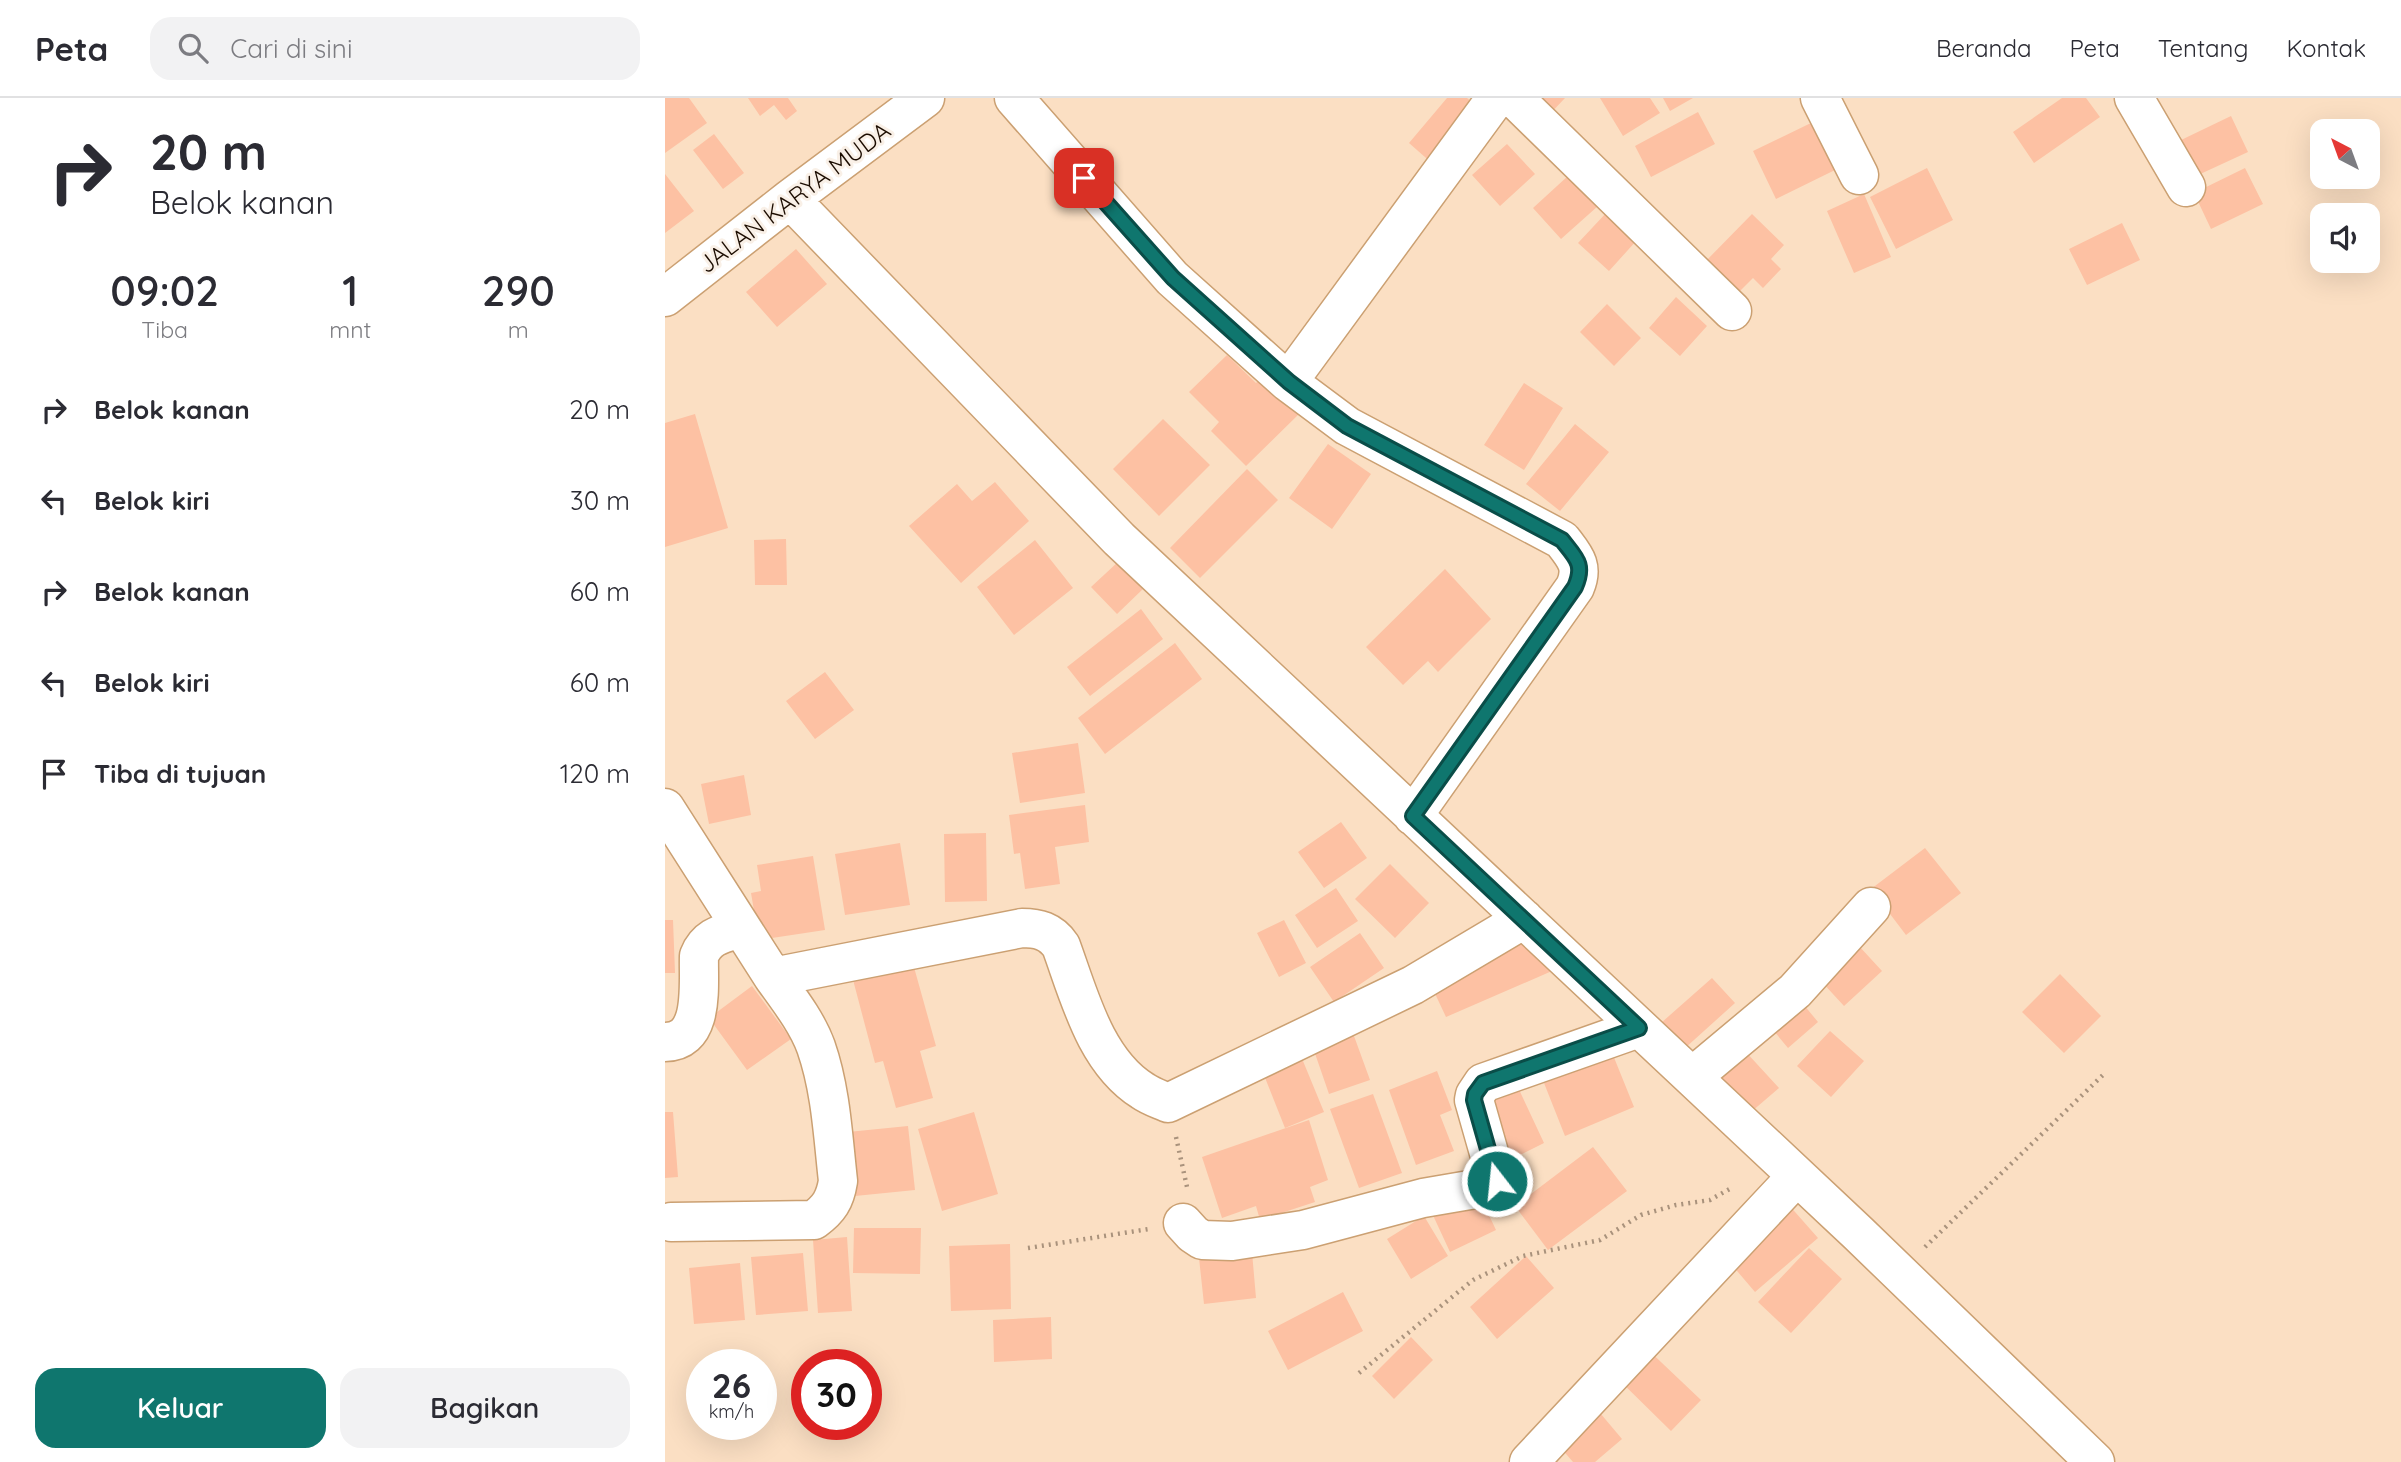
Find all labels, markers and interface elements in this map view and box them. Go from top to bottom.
search box [150,17,640,80]
text: Peta [35,28,108,69]
icon: search [174,29,212,67]
text: Cari di sini [230,32,352,65]
text: Beranda [1936,33,2032,63]
text: Peta [2070,33,2120,63]
text: Tentang [2158,33,2248,63]
text: Kontak [2286,33,2366,63]
street label: JALAN KARYA MUDA [692,115,896,279]
north arrow [2310,119,2380,189]
map controls [2310,119,2380,273]
text: 20 m [150,121,267,182]
icon: right [35,126,126,217]
pin [1054,148,1114,208]
icon: arrive [1065,159,1103,197]
text: Belok kanan [150,182,334,222]
button: sound [2310,203,2380,273]
text: 09:02 [110,264,219,317]
text: 1 [342,264,358,317]
text: 290 [482,264,555,317]
text: Tiba [141,315,188,344]
text: mnt [329,315,371,344]
text: m [508,315,529,344]
icon: right [35,391,73,429]
text: Belok kanan [94,393,250,426]
text: 20 m [569,393,630,426]
icon: left [35,482,73,520]
text: Belok kiri [94,484,210,517]
text: 30 m [570,484,630,517]
icon: right [35,573,73,611]
text: Belok kanan [94,575,250,608]
text: 60 m [570,575,630,608]
icon: left [35,664,73,702]
text: Belok kiri [94,666,210,699]
text: 60 m [570,666,630,699]
icon: arrive [35,755,73,793]
text: Tiba di tujuan [94,757,266,790]
text: 120 m [560,757,630,790]
position arrow [1460,1144,1534,1218]
speed limit sign: 30 [791,1349,882,1440]
text: 26 [712,1363,751,1407]
button: Keluar [35,1368,326,1448]
button: Bagikan [340,1368,630,1448]
text: km/h [709,1400,754,1423]

